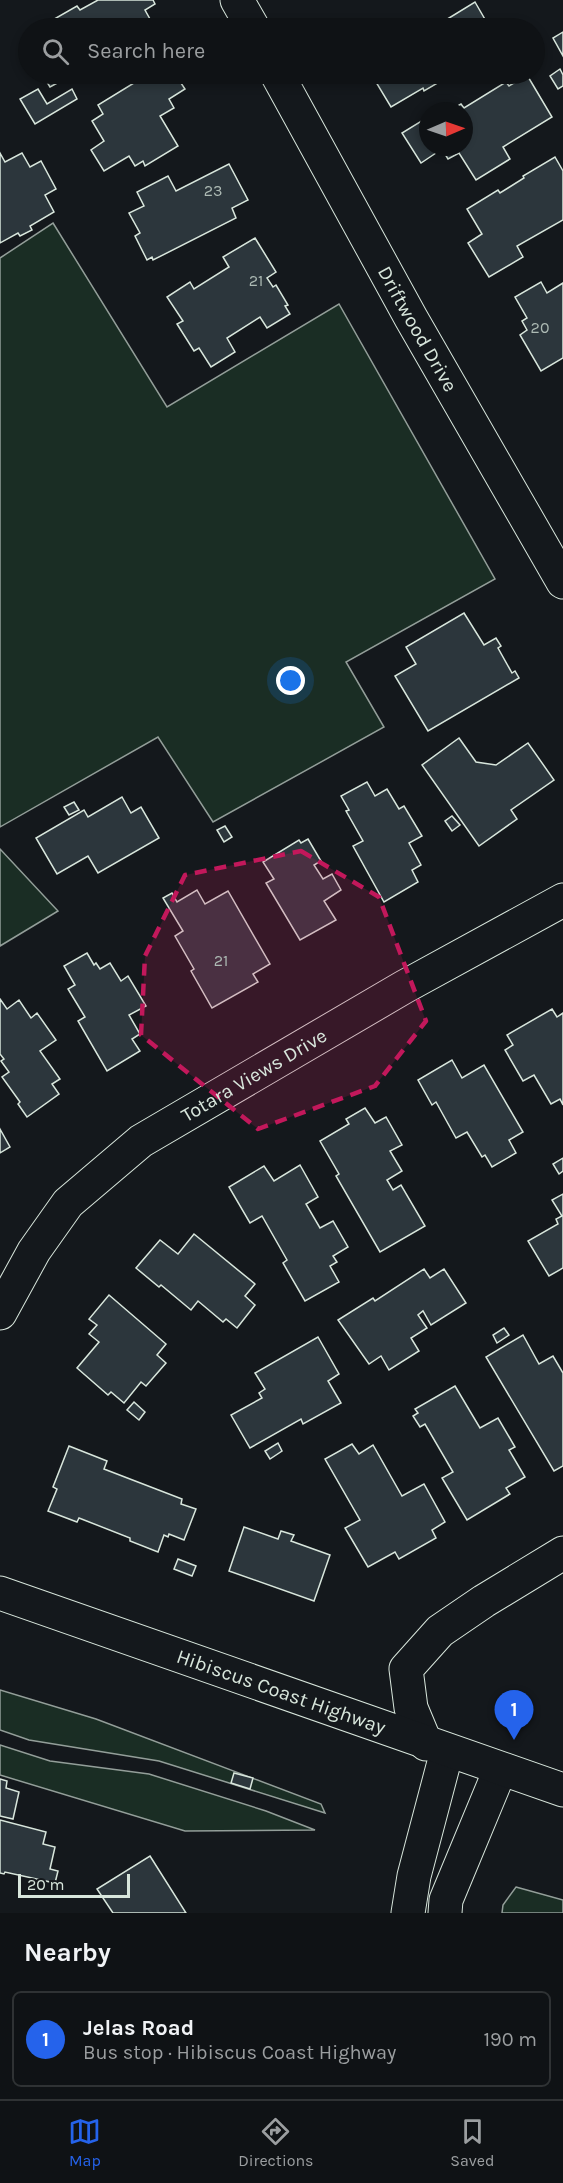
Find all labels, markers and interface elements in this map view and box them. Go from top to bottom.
search box [18,18,545,84]
icon: search [39,35,72,68]
text: Search here [87,38,205,64]
north arrow [419,102,473,156]
house number: 23 [204,181,222,200]
street label: Driftwood Drive [373,262,462,396]
house number: 21 [249,271,263,290]
house number: 20 [531,318,549,337]
your location [276,666,305,695]
house number: 21 [214,951,228,970]
street label: Totara Views Drive [177,1024,331,1127]
street label: Hibiscus Coast Highway [174,1645,389,1739]
pin: 1 [494,1690,534,1740]
scale bar [18,1871,130,1898]
text: 20 m [27,1875,65,1894]
text: Nearby [24,1937,111,1968]
text: Jelas Road [83,2015,194,2041]
text: 1 [42,2028,49,2051]
text: 190 m [483,2028,537,2051]
text: Bus stop · Hibiscus Coast Highway [83,2041,396,2064]
tab: Map [68,2115,101,2170]
tab: Directions [238,2115,313,2170]
tab: Saved [450,2115,495,2170]

